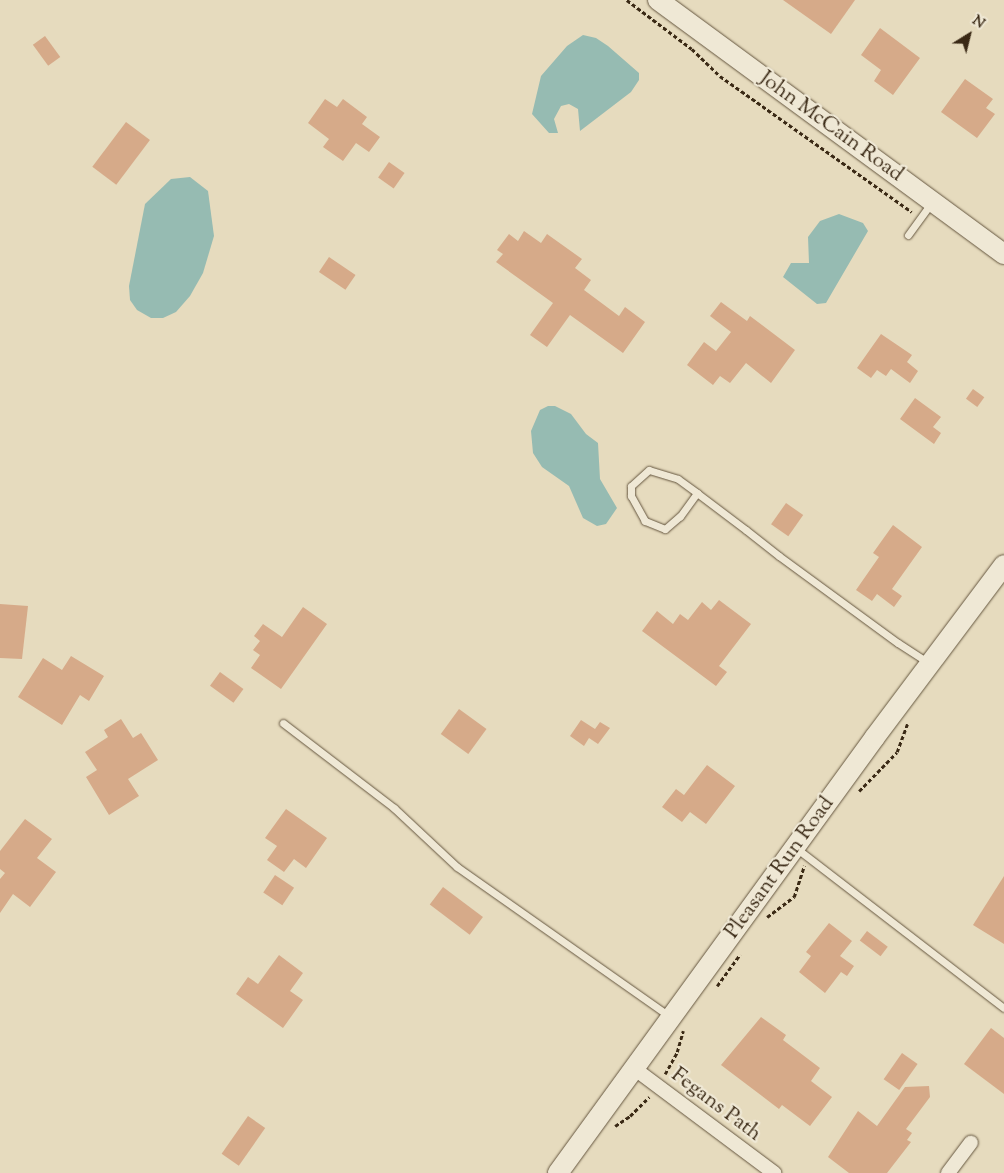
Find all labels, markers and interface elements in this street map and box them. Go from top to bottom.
north arrow [944,10,994,60]
text: N [967,11,988,34]
street label: John McCain Road [754,66,908,188]
street label: Pleasant Run Road [720,792,840,944]
street label: Fegans Path [666,1063,766,1147]

